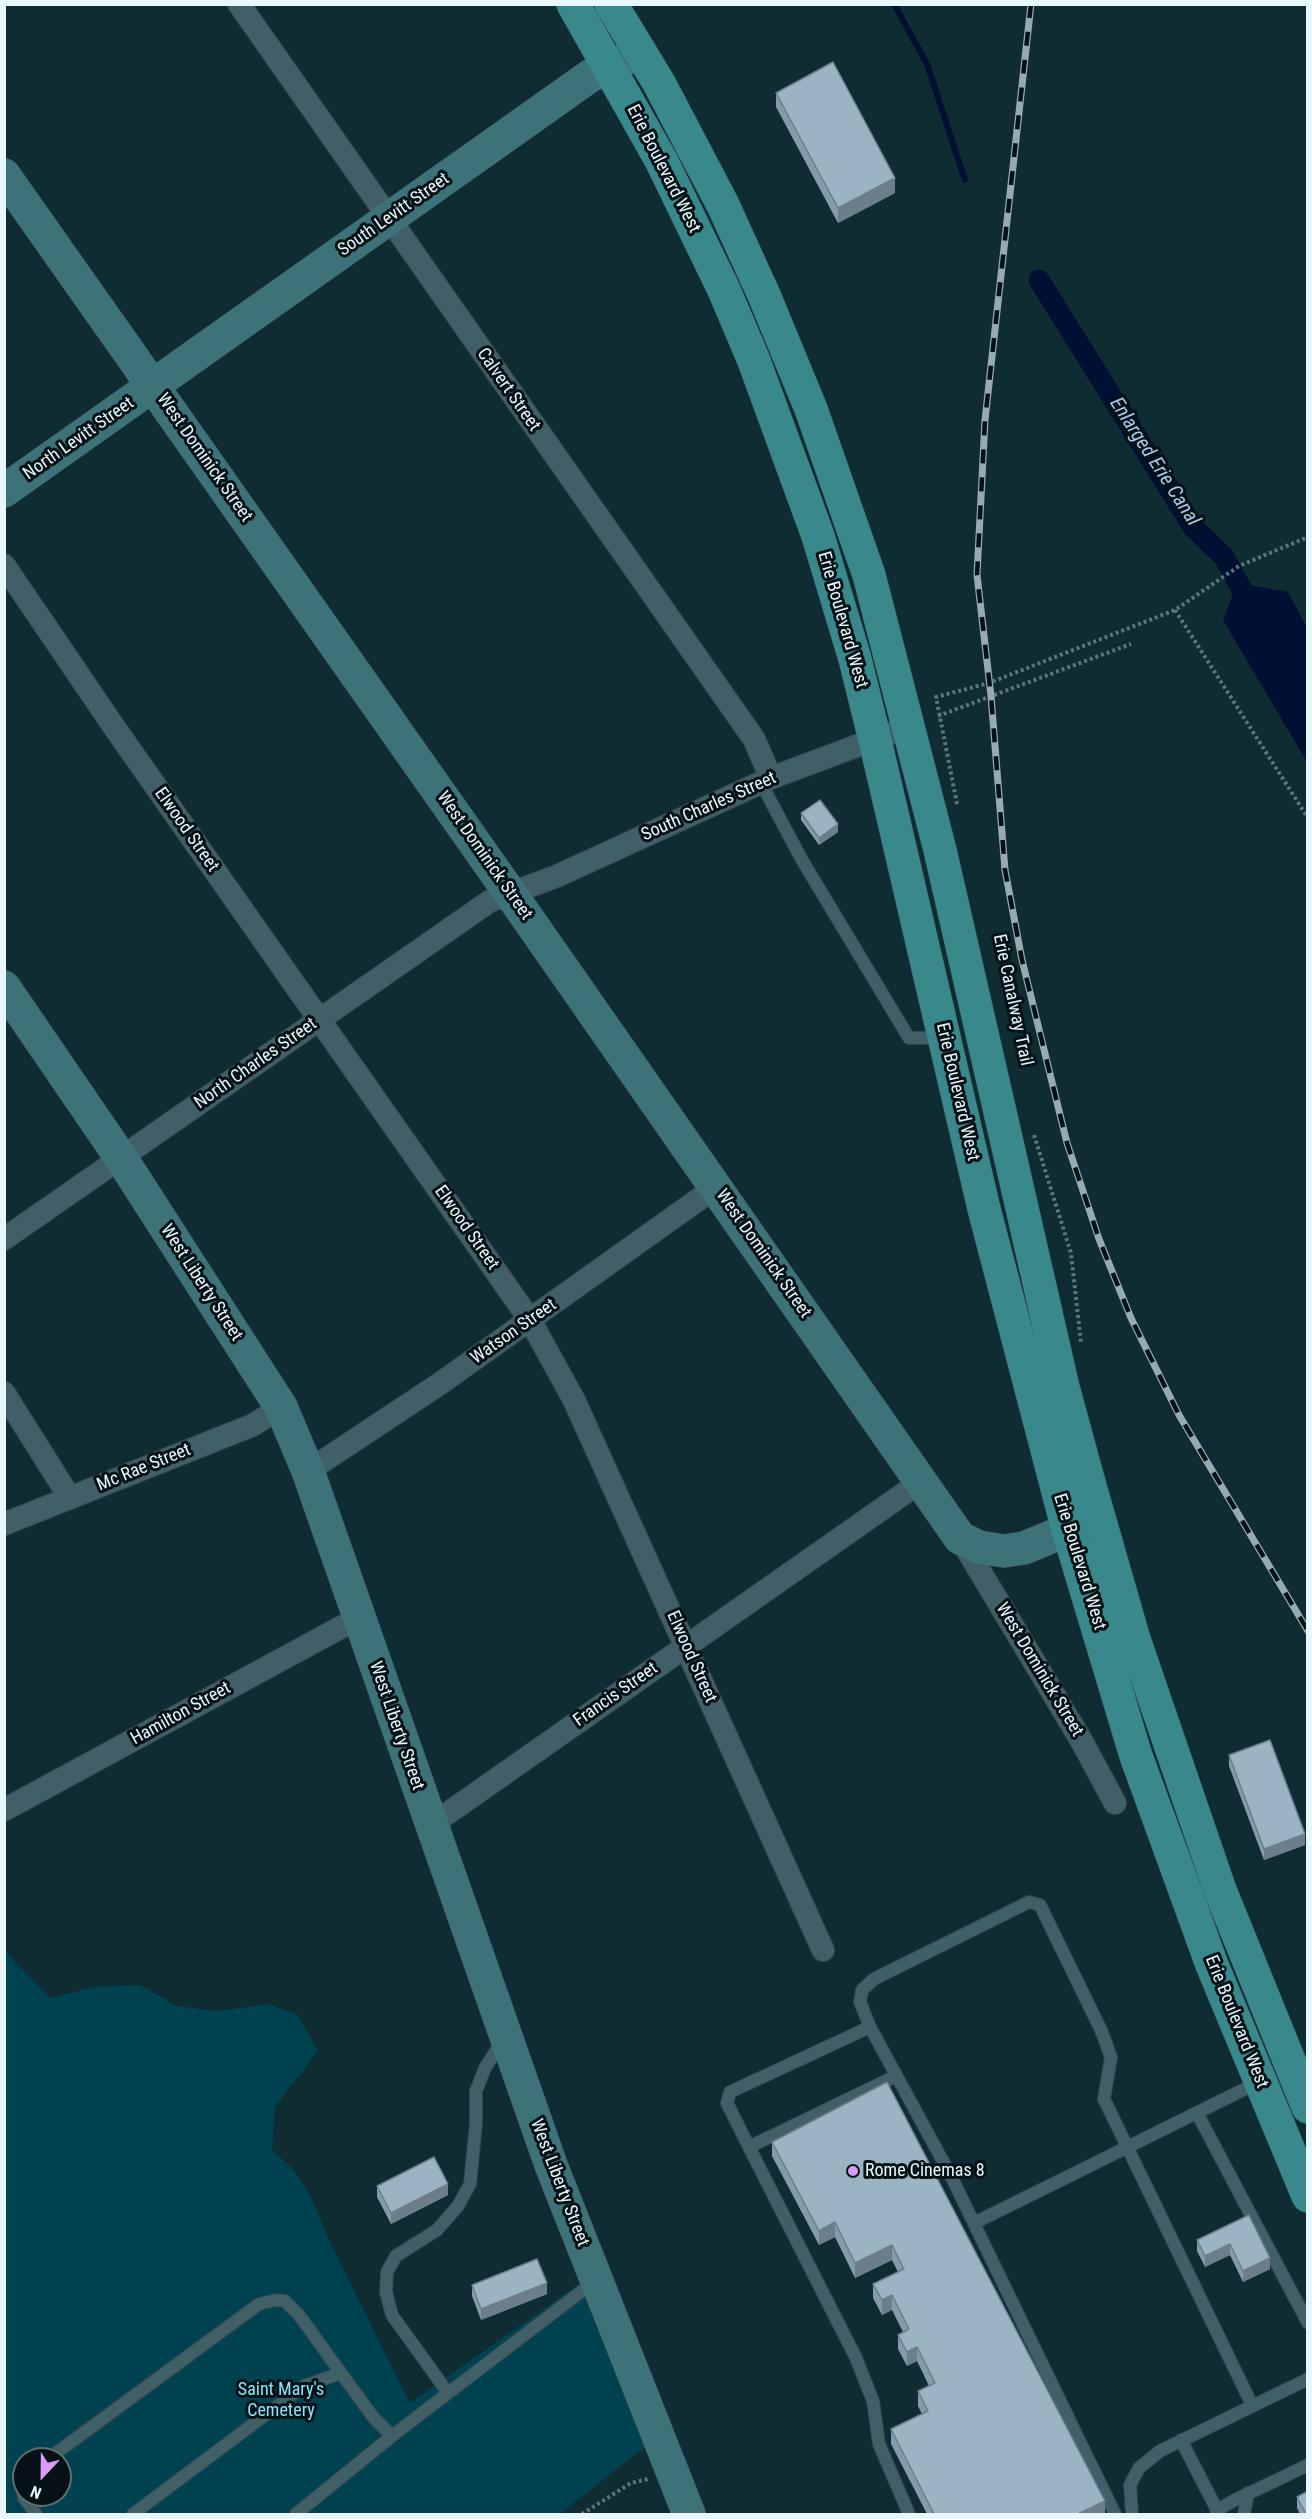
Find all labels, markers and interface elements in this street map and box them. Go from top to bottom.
street label: Erie Boulevard West [621,101,705,237]
street label: South Levitt Street [334,169,454,261]
street label: Calvert Street [471,344,545,436]
street label: West Dominick Street [152,390,256,526]
street label: North Levitt Street [20,393,138,485]
water label: Enlarged Erie Canal [1104,393,1204,531]
street label: Erie Boulevard West [812,549,872,691]
street label: South Charles Street [638,768,780,846]
street label: Elwood Street [149,784,223,876]
street label: West Dominick Street [432,788,536,924]
street label: Erie Canalway Trail [988,932,1036,1068]
street label: North Charles Street [191,1014,321,1114]
street label: Erie Boulevard West [931,1021,983,1163]
street label: Elwood Street [429,1182,503,1274]
street label: West Dominick Street [711,1186,815,1322]
street label: West Liberty Street [155,1221,247,1345]
street label: Watson Street [467,1295,561,1369]
street label: Mc Rae Street [94,1439,194,1497]
street label: Erie Boulevard West [1048,1491,1110,1633]
street label: West Dominick Street [991,1599,1087,1741]
street label: Elwood Street [661,1608,721,1706]
street label: Francis Street [570,1658,662,1732]
street label: West Liberty Street [364,1659,428,1793]
street label: Hamilton Street [127,1678,235,1750]
street label: Erie Boulevard West [1200,1953,1272,2091]
street label: West Liberty Street [525,2116,593,2250]
place label: Rome Cinemas 8 [865,2160,985,2182]
marker: Rome Cinemas 8 [846,2164,860,2178]
park label: Saint Mary's Cemetery [238,2379,324,2422]
north arrow [12,2447,72,2507]
text: N [28,2482,44,2503]

